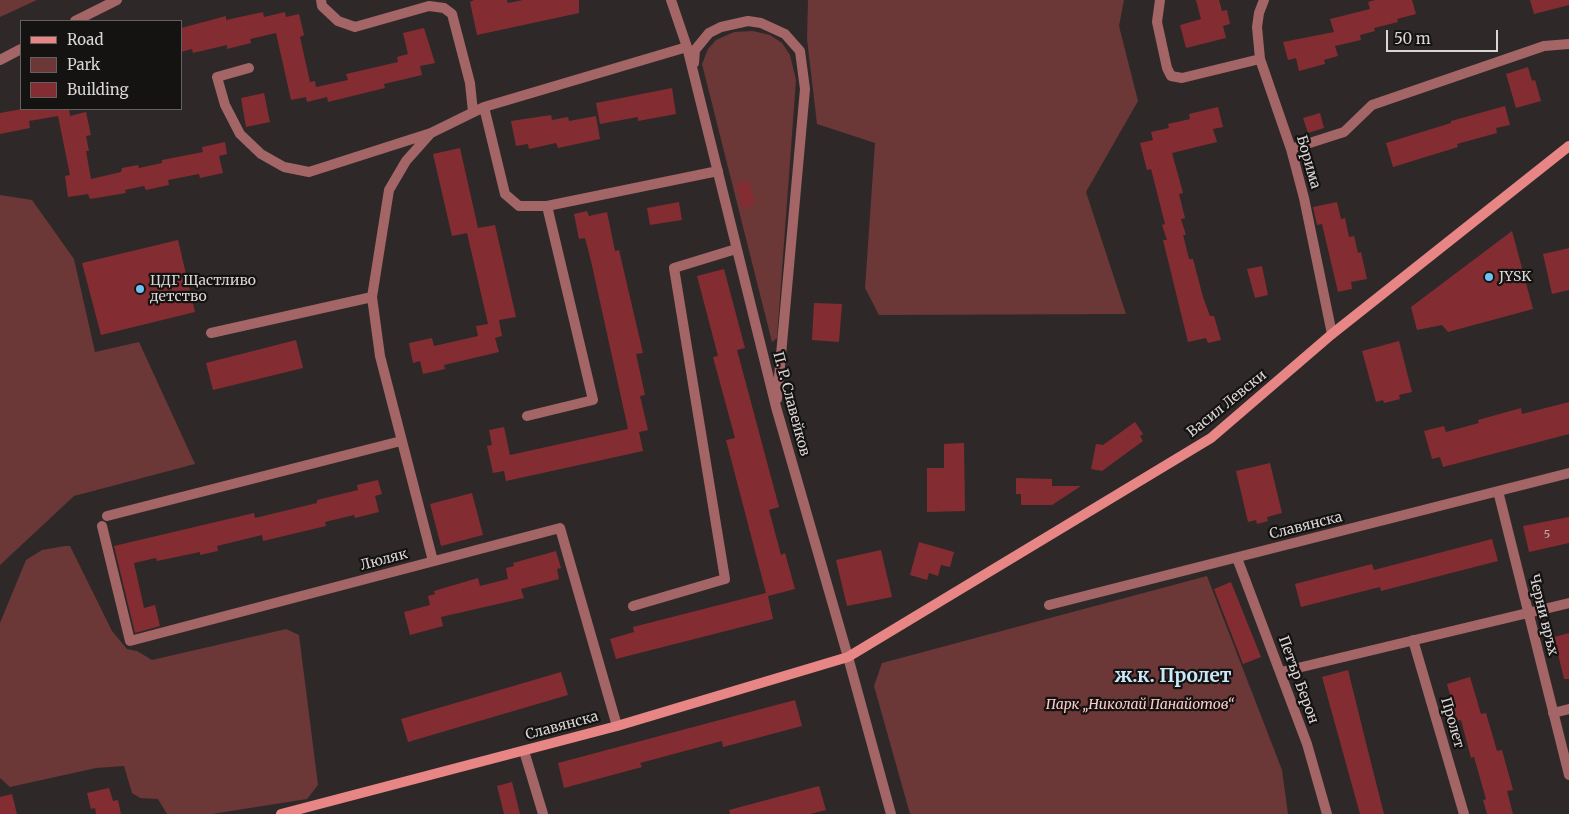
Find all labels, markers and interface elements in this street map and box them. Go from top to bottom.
legend [20,20,182,110]
scale bar [1389,20,1502,52]
text: 50 m [1394,29,1431,48]
text: Road [67,30,103,49]
text: Park [67,55,100,74]
text: Building [67,80,129,99]
street label: Борима [1292,133,1324,191]
place label: JYSK [1499,269,1531,285]
marker: JYSK [1483,271,1495,283]
place label: ЦДГ Щастливо детство [150,273,256,306]
marker: ЦДГ Щастливо детство [134,283,146,295]
street label: П. Р. Славейков [769,350,813,458]
street label: Васил Левски [1184,367,1270,441]
street label: Славянска [1268,509,1344,543]
house number: 5 [1544,528,1550,542]
street label: Люляк [359,546,409,574]
street label: Черни връх [1525,573,1561,657]
street label: Петър Берон [1274,634,1322,726]
district label: ж.к. Пролет [1114,666,1232,688]
street label: Пролет [1437,696,1467,750]
park label: Парк „Николай Панайотов“ [1046,697,1234,713]
street label: Славянска [524,708,600,744]

